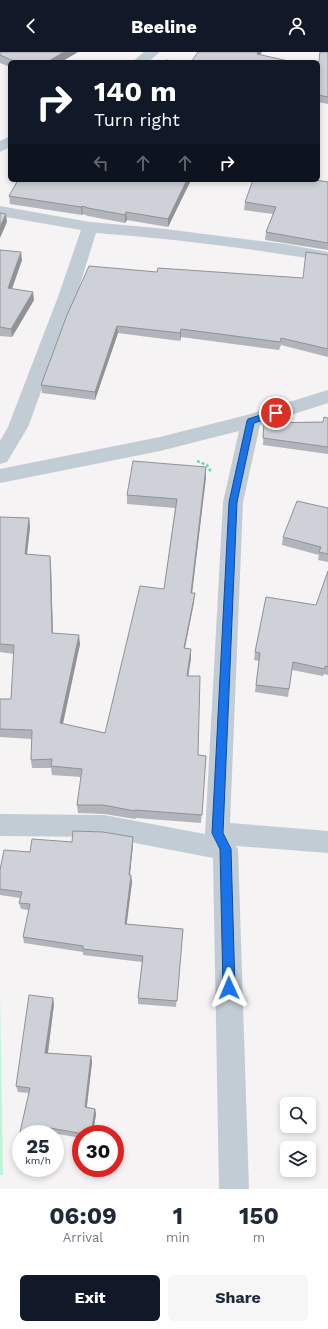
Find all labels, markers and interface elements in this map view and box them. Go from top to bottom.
icon: back [20,15,42,37]
icon: person [286,15,308,37]
text: Beeline [131,16,197,37]
text: 140 m [94,75,177,108]
icon: right [28,76,80,128]
text: Turn right [94,109,180,130]
icon: left [90,152,112,174]
icon: ahead [132,152,154,174]
icon: ahead [174,152,196,174]
icon: right [216,152,238,174]
pin [259,396,293,430]
icon: arrive [265,402,287,424]
position arrow [208,967,250,1009]
map controls [280,1097,316,1177]
button: search [280,1097,316,1133]
speed limit sign: 30 [72,1125,124,1177]
text: 25 [26,1134,50,1158]
button: layers [280,1141,316,1177]
text: km/h [25,1155,51,1166]
text: 06:09 [49,1202,117,1230]
text: 1 [173,1202,183,1230]
text: 150 [239,1202,279,1230]
text: Arrival [63,1230,103,1245]
text: min [166,1230,190,1245]
text: m [253,1230,265,1245]
button: Exit [20,1275,160,1321]
button: Share [168,1275,308,1321]

